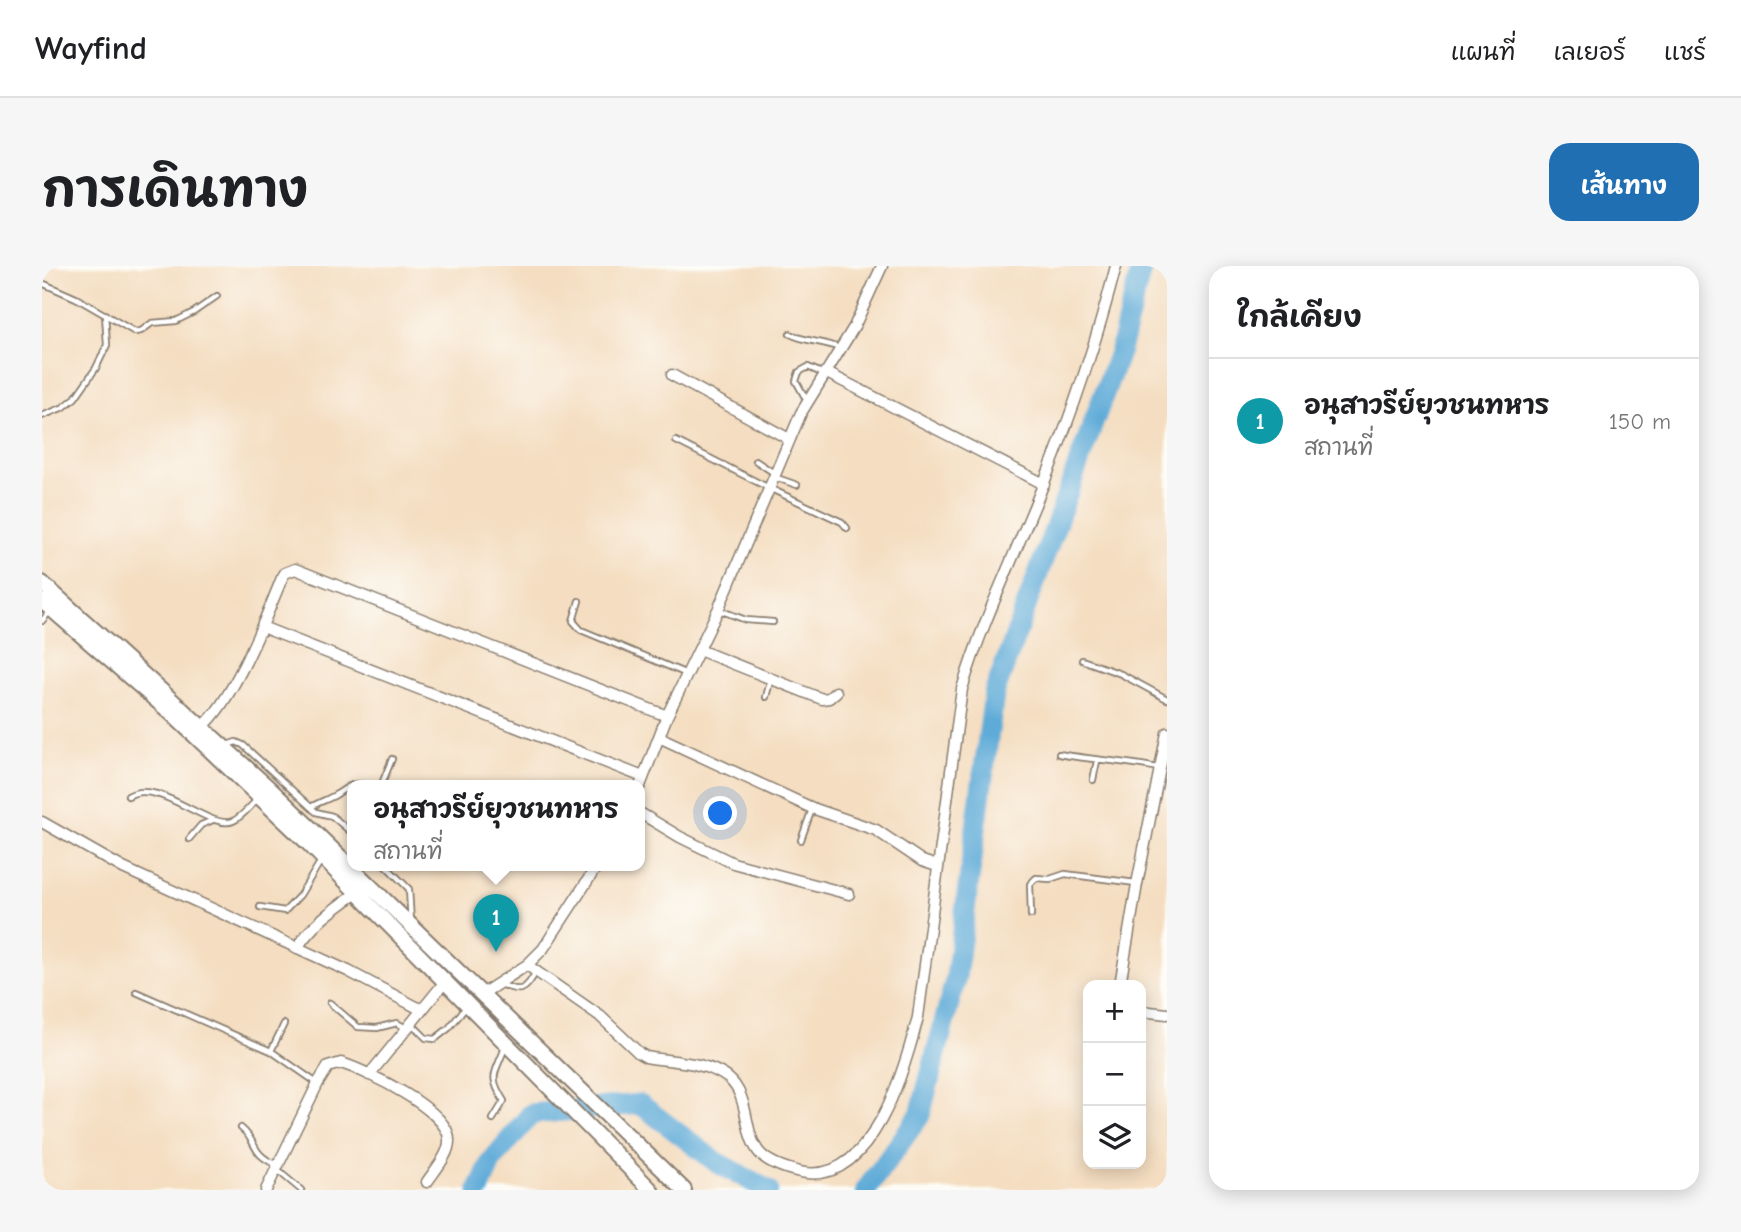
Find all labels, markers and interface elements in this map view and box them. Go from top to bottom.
text: Wayfind [35,29,147,67]
text: แผนที่ [1451,38,1516,66]
text: เลเยอร์ [1554,38,1626,66]
text: แชร์ [1664,38,1706,66]
button: เส้นทาง [1549,143,1699,221]
text: การเดินทาง [42,162,308,218]
text: ใกล้เคียง [1237,300,1362,335]
text: อนุสาวรีย์ยุวชนทหาร [1304,391,1550,421]
text: 1 [1255,408,1265,435]
text: 150 m [1609,408,1671,435]
text: สถานที่ [1304,434,1373,461]
popup [347,780,645,871]
text: อนุสาวรีย์ยุวชนทหาร [373,795,619,825]
your location [703,796,737,830]
text: สถานที่ [373,838,443,865]
pin: 1 [473,894,519,952]
map controls [1083,980,1146,1169]
button: + [1083,980,1146,1043]
button: − [1083,1043,1146,1106]
button: layers [1083,1106,1146,1169]

